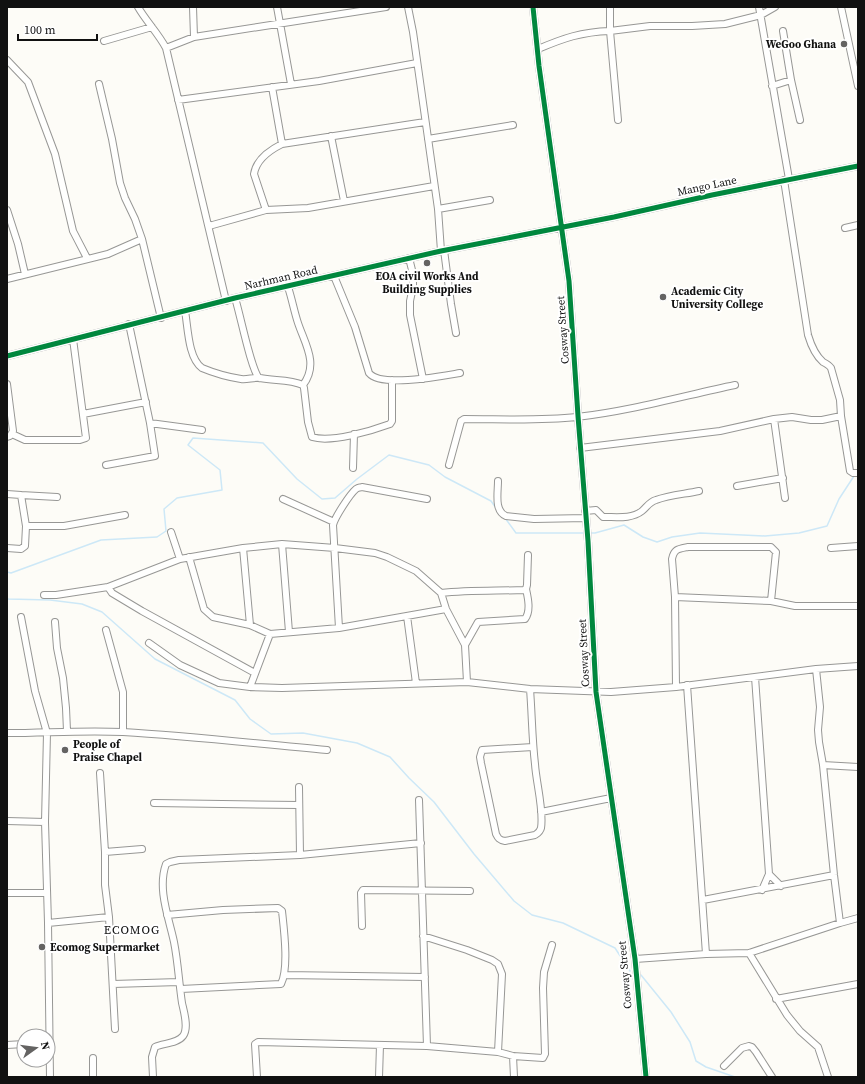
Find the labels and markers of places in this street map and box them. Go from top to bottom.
place label: WeGoo Ghana [766,37,836,52]
marker: WeGoo Ghana [839,39,849,49]
marker: EOA civil Works And Building Supplies [422,258,432,268]
place label: EOA civil Works And Building Supplies [376,269,479,297]
place label: Academic City University College [671,284,763,312]
marker: Academic City University College [658,292,668,302]
place label: People of Praise Chapel [73,737,142,765]
marker: People of Praise Chapel [60,745,70,755]
place label: Ecomog Supermarket [50,940,161,955]
marker: Ecomog Supermarket [37,942,47,952]

